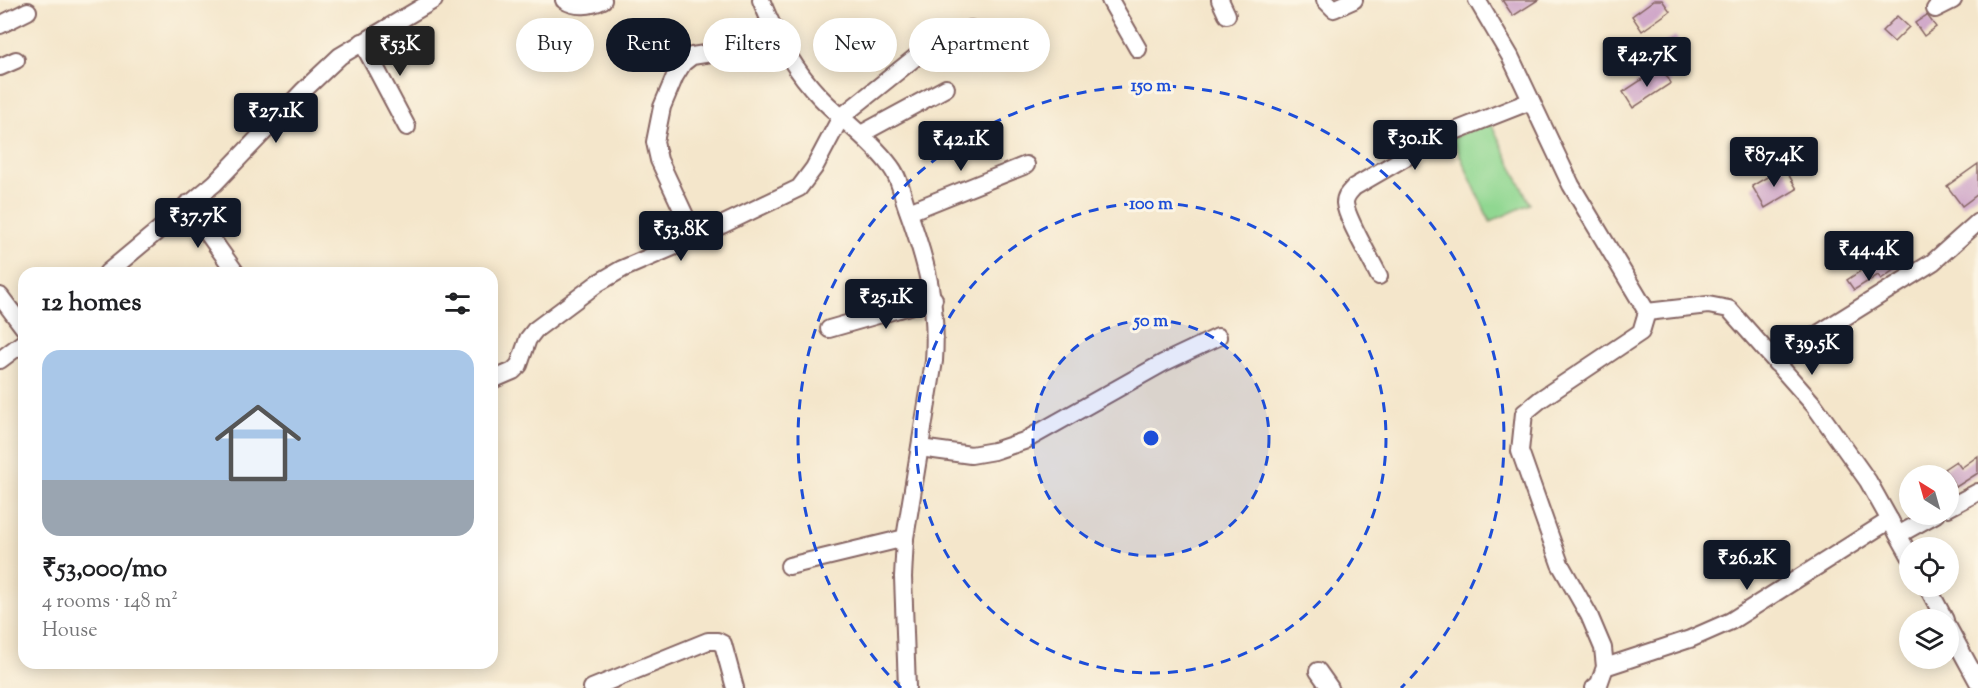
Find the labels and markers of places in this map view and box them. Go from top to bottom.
pin: ₹53K [364,26,436,77]
pin: ₹42.7K [1598,37,1696,88]
pin: ₹27.1K [227,93,325,144]
pin: ₹30.1K [1366,120,1464,171]
pin: ₹42.1K [912,121,1010,172]
pin: ₹87.4K [1725,137,1823,188]
pin: ₹37.7K [149,198,247,249]
pin: ₹53.8K [632,211,730,262]
pin: ₹44.4K [1820,231,1918,282]
pin: ₹25.1K [837,279,935,330]
pin: ₹39.5K [1763,325,1861,376]
centre of rings [1141,428,1161,448]
pin: ₹26.2K [1698,540,1796,591]

